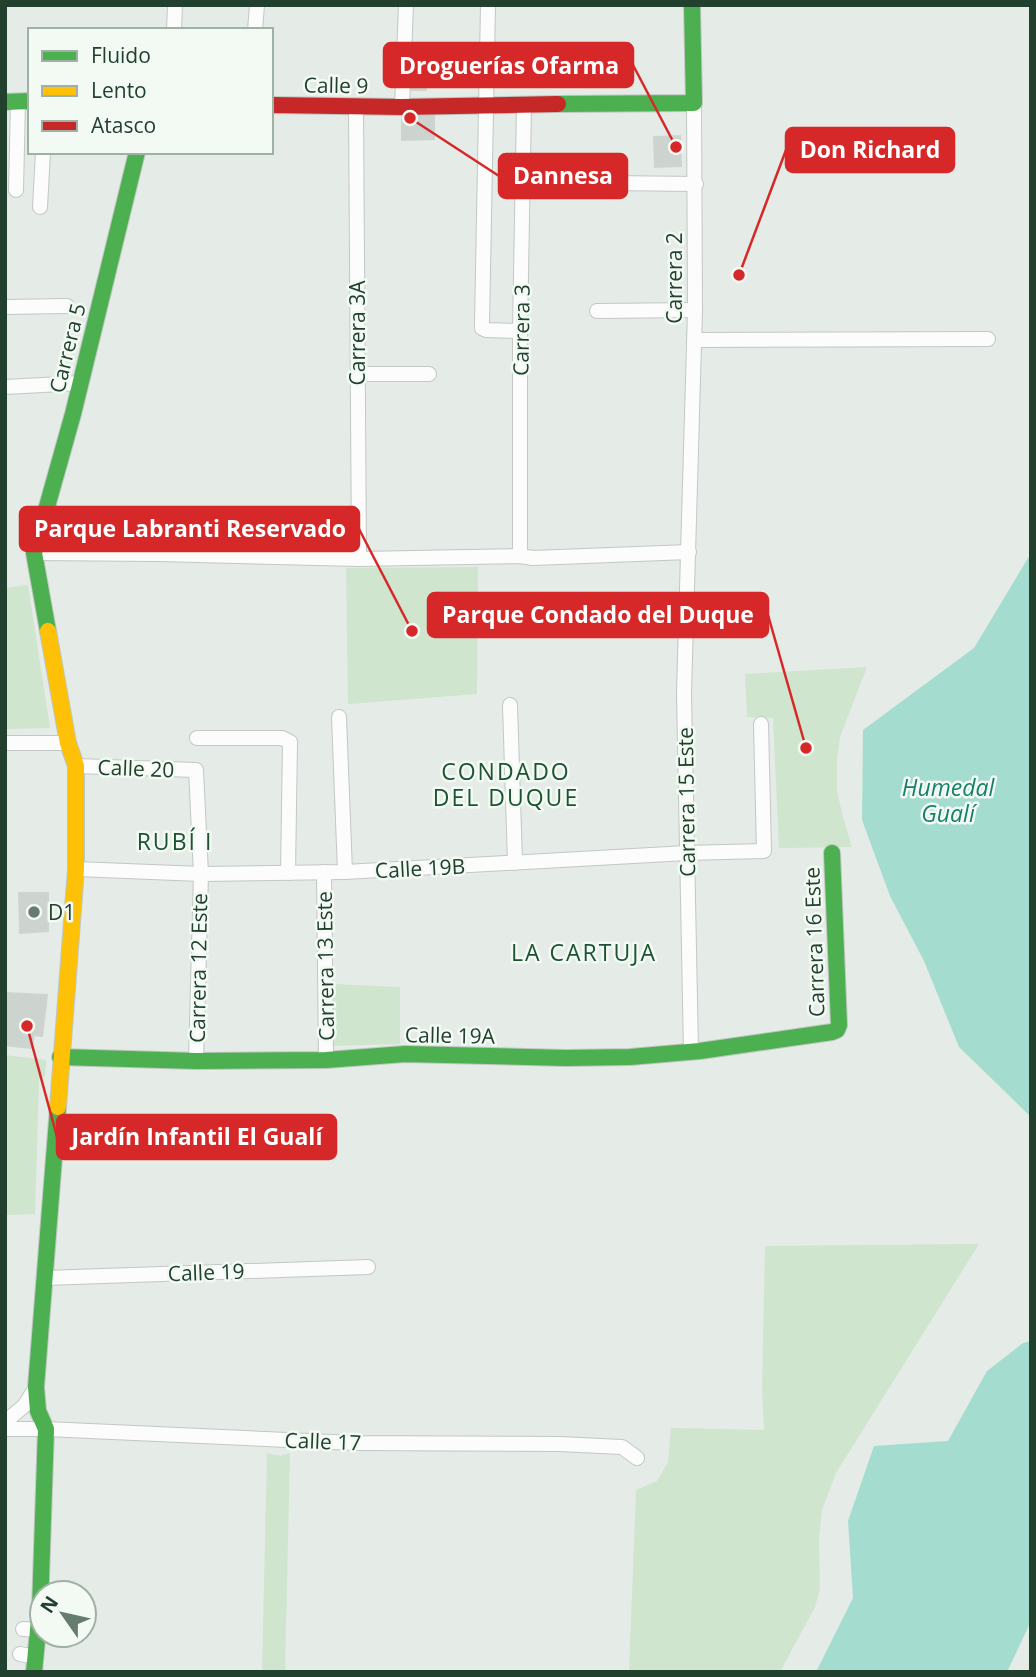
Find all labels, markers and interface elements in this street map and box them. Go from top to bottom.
legend [28,28,273,154]
text: Fluido [91,41,151,69]
callout: Droguerías Ofarma [384,43,633,87]
text: Droguerías Ofarma [399,49,619,81]
street label: Calle 9 [303,70,369,100]
text: Lento [91,76,147,104]
text: Atasco [91,111,156,139]
callout: Don Richard [786,128,954,172]
text: Don Richard [800,133,940,165]
callout: Dannesa [499,154,627,198]
text: Dannesa [513,159,613,191]
street label: Carrera 2 [660,232,688,324]
street label: Carrera 3A [343,280,371,385]
street label: Carrera 3 [506,284,536,376]
street label: Carrera 5 [42,300,92,396]
callout: Parque Labranti Reservado [20,507,359,551]
text: Parque Labranti Reservado [34,512,346,544]
callout: Parque Condado del Duque [428,593,768,637]
text: Parque Condado del Duque [442,598,754,630]
street label: Carrera 15 Este [671,727,701,877]
street label: Calle 20 [97,753,175,783]
district label: CONDADO DEL DUQUE [433,755,579,813]
water label: Humedal Gualí [902,771,995,829]
district label: RUBÍ I [137,825,213,857]
street label: Calle 19B [374,852,466,884]
street label: Carrera 16 Este [797,867,831,1017]
street label: Carrera 13 Este [310,891,340,1041]
street label: Carrera 12 Este [183,893,213,1043]
place label: D1 [48,898,75,926]
marker: D1 [26,904,42,920]
district label: LA CARTUJA [511,936,657,968]
street label: Calle 19A [405,1020,496,1050]
callout: Jardín Infantil El Gualí [57,1115,336,1159]
text: Jardín Infantil El Gualí [70,1120,323,1152]
street label: Calle 19 [167,1257,245,1287]
street label: Calle 17 [284,1426,362,1456]
north arrow [28,1579,98,1649]
text: N [34,1591,64,1618]

